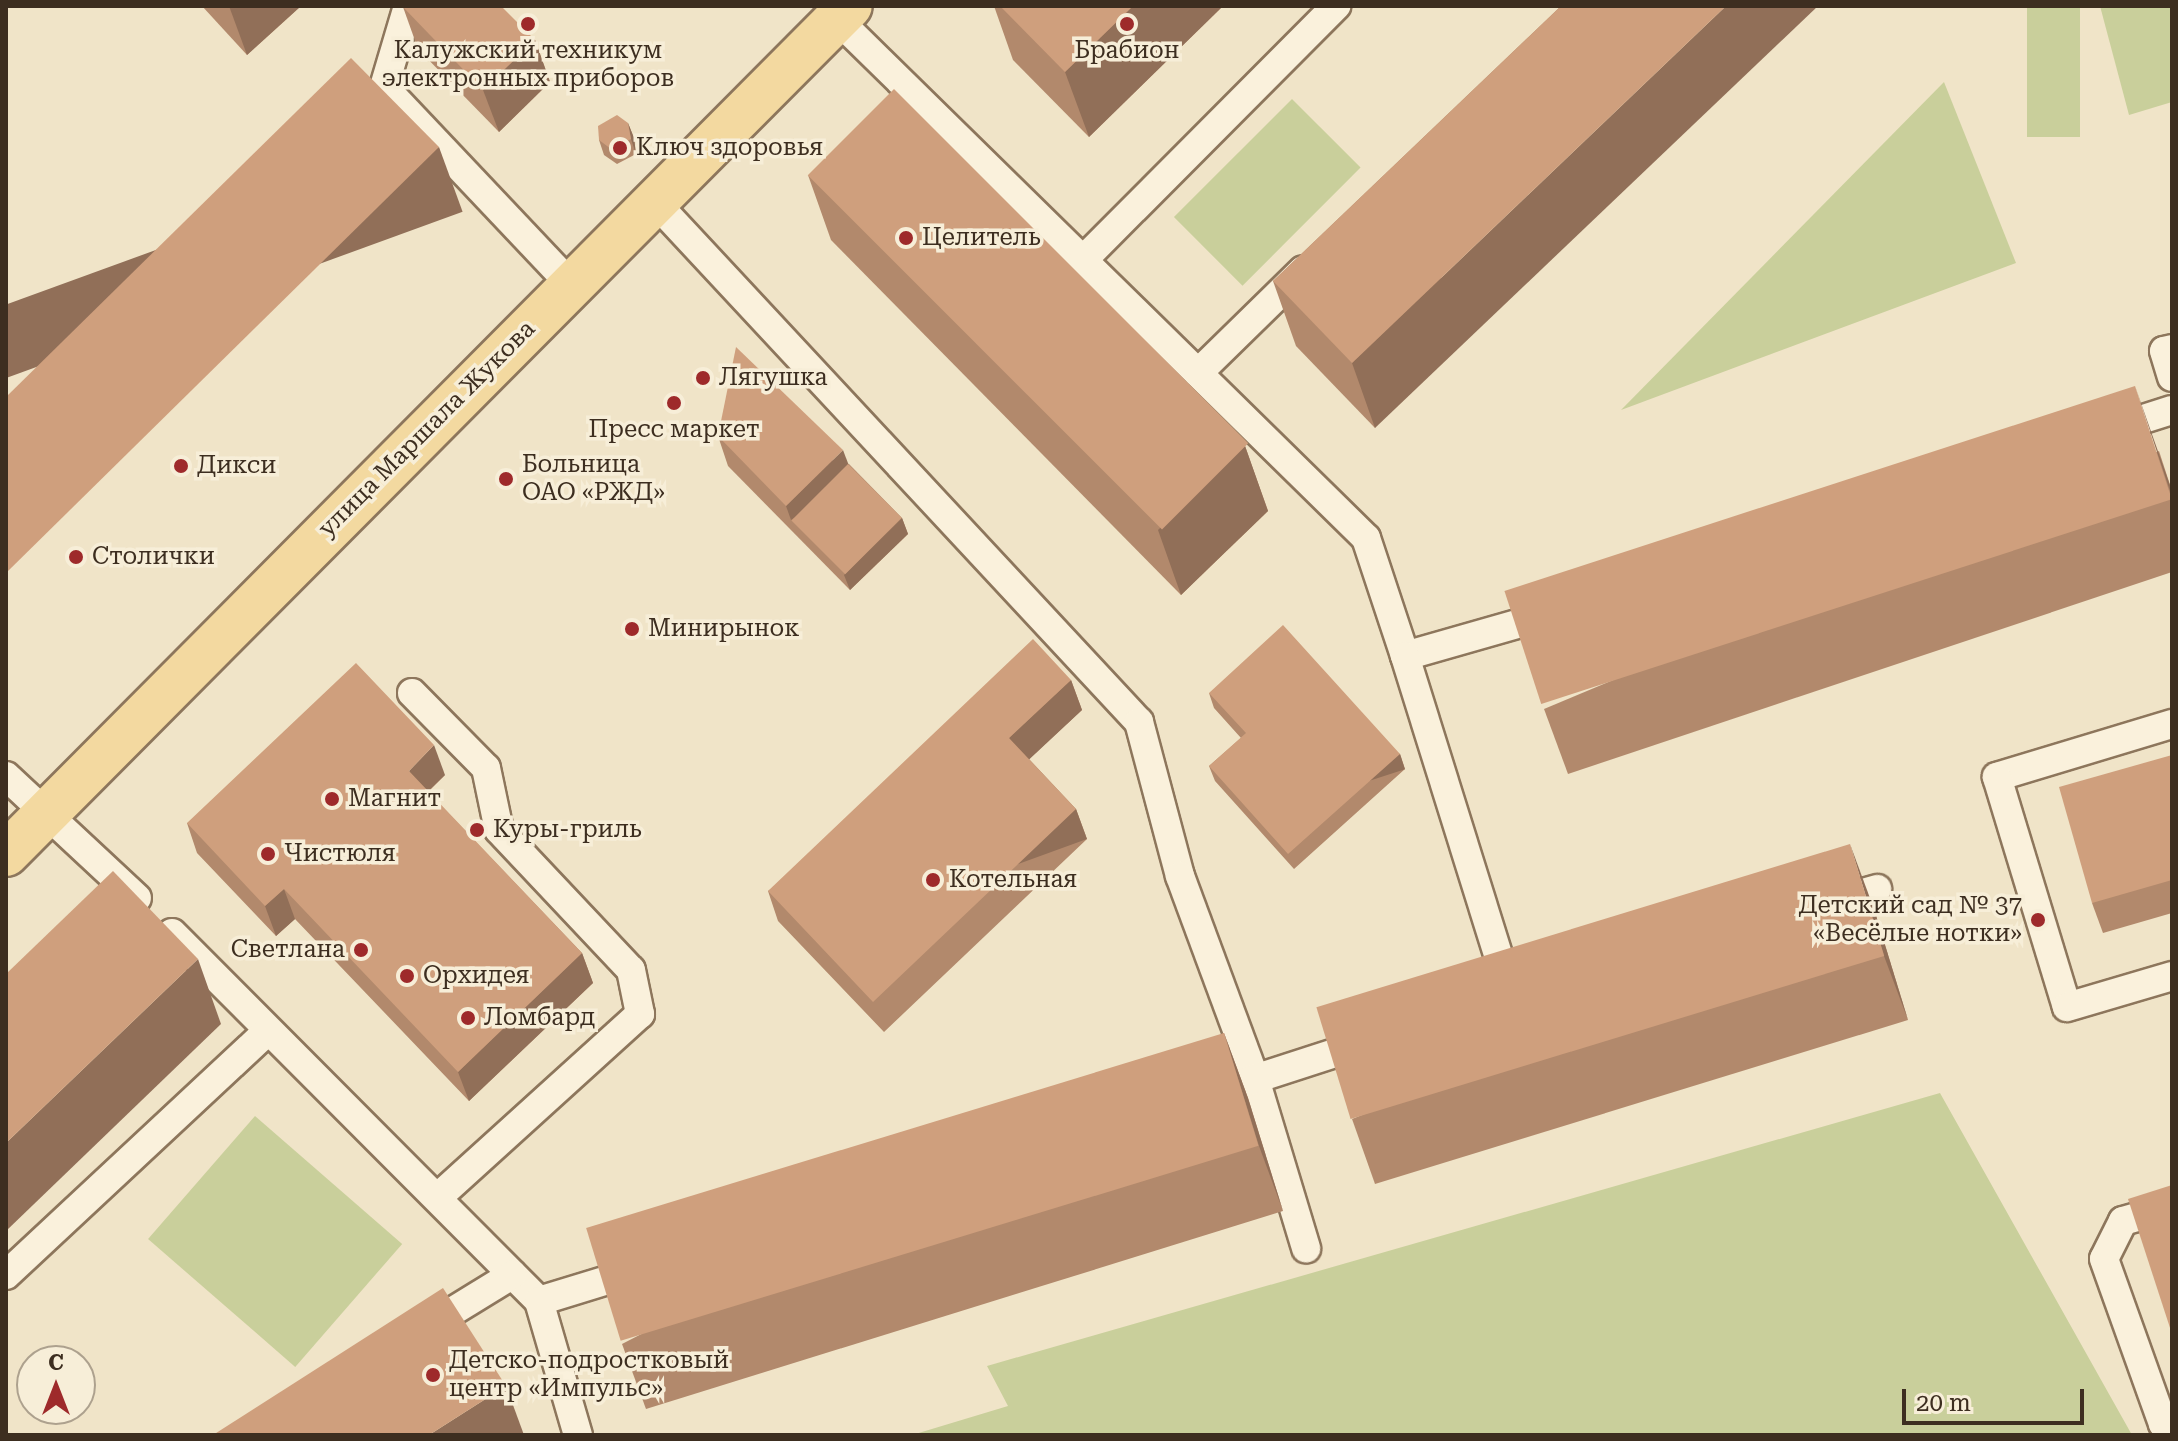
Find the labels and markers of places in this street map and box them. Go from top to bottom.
marker: Калужский техникум электронных приборов [519,15,537,33]
marker: Брабион [1118,15,1136,33]
place label: Калужский техникум электронных приборов [382,37,674,93]
place label: Брабион [1075,37,1179,65]
place label: Ключ здоровья [636,134,823,162]
marker: Ключ здоровья [611,139,629,157]
place label: Целитель [922,224,1041,252]
marker: Целитель [897,229,915,247]
place label: Лягушка [719,364,827,392]
marker: Лягушка [694,369,712,387]
marker: Пресс маркет [665,394,683,412]
place label: Пресс маркет [588,416,760,444]
place label: Больница ОАО «РЖД» [522,451,665,507]
place label: Дикси [197,452,276,480]
marker: Дикси [172,457,190,475]
marker: Больница ОАО «РЖД» [497,470,515,488]
place label: Столички [92,543,215,571]
marker: Столички [67,548,85,566]
place label: Минирынок [648,615,800,643]
marker: Минирынок [623,620,641,638]
place label: Магнит [348,785,441,813]
marker: Магнит [323,790,341,808]
place label: Куры-гриль [493,816,642,844]
marker: Куры-гриль [468,821,486,839]
place label: Чистюля [284,840,396,868]
marker: Чистюля [259,845,277,863]
place label: Котельная [949,866,1077,894]
marker: Котельная [924,871,942,889]
place label: Детский сад № 37 «Весёлые нотки» [1799,892,2022,948]
marker: Детский сад № 37 «Весёлые нотки» [2029,911,2047,929]
place label: Светлана [231,936,345,964]
marker: Светлана [352,941,370,959]
place label: Орхидея [423,962,530,990]
marker: Орхидея [398,967,416,985]
place label: Ломбард [484,1004,595,1032]
marker: Ломбард [459,1009,477,1027]
place label: Детско-подростковый центр «Импульс» [449,1347,729,1403]
marker: Детско-подростковый центр «Импульс» [424,1366,442,1384]

